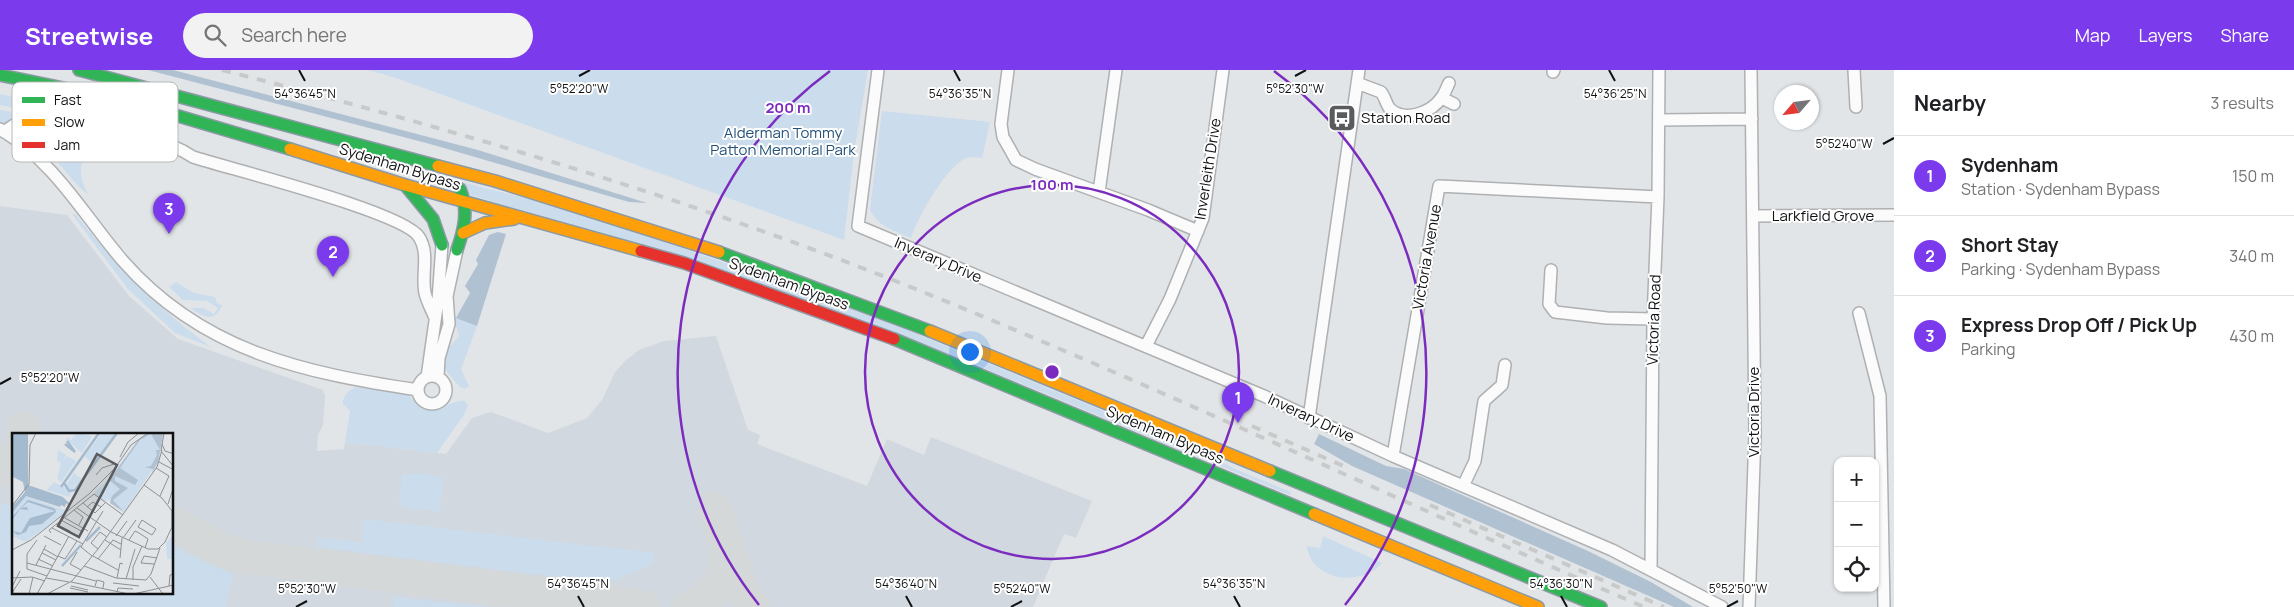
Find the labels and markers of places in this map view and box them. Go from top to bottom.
bus stop icon: Station Road [1327,103,1357,133]
place label: Station Road [1361,107,1450,128]
pin: 3 [153,193,185,234]
pin: 2 [317,236,349,277]
centre of rings [1043,363,1061,381]
pin: 1 [1222,382,1254,423]

